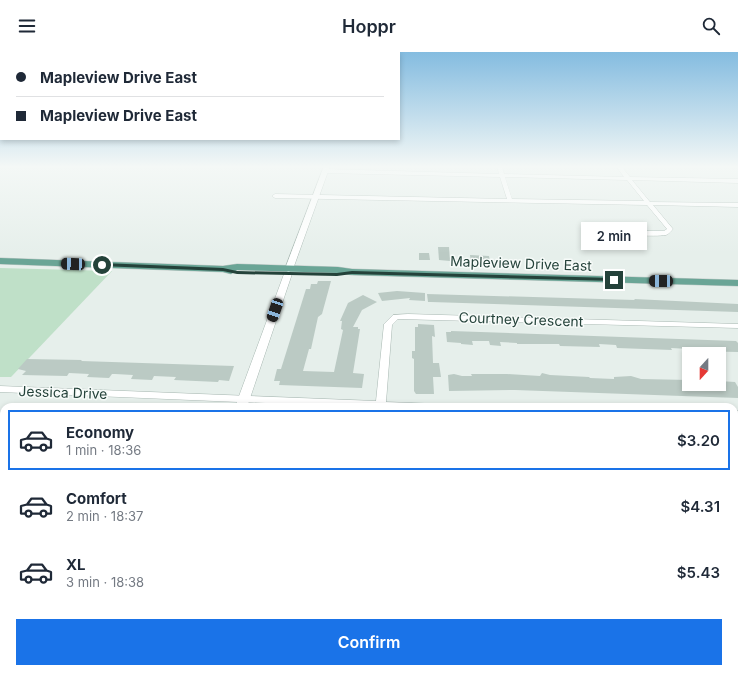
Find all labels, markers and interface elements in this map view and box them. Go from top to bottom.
icon: menu [16,15,38,37]
icon: search [700,15,722,37]
text: Hoppr [342,16,396,37]
text: Mapleview Drive East [40,68,197,87]
text: Mapleview Drive East [40,106,197,125]
callout: 2 min [581,222,647,250]
text: 2 min [597,228,631,244]
street label: Mapleview Drive East [450,252,593,274]
route start [93,256,111,274]
car [61,258,85,270]
route end [605,271,623,289]
car [649,275,673,287]
car [265,297,285,323]
street label: Courtney Crescent [458,308,584,330]
north arrow [682,347,726,391]
map controls [682,347,726,391]
street label: Jessica Drive [18,382,108,402]
icon: car [18,422,54,458]
text: Economy [66,423,134,442]
text: $3.20 [677,431,720,450]
text: 1 min · 18:36 [66,442,141,458]
icon: car [18,488,54,524]
text: Comfort [66,489,127,508]
text: $4.31 [680,497,720,516]
text: 2 min · 18:37 [66,508,143,524]
icon: car [18,554,54,590]
text: XL [66,555,86,574]
text: $5.43 [677,563,720,582]
text: 3 min · 18:38 [66,574,144,590]
button: Confirm [16,619,722,665]

